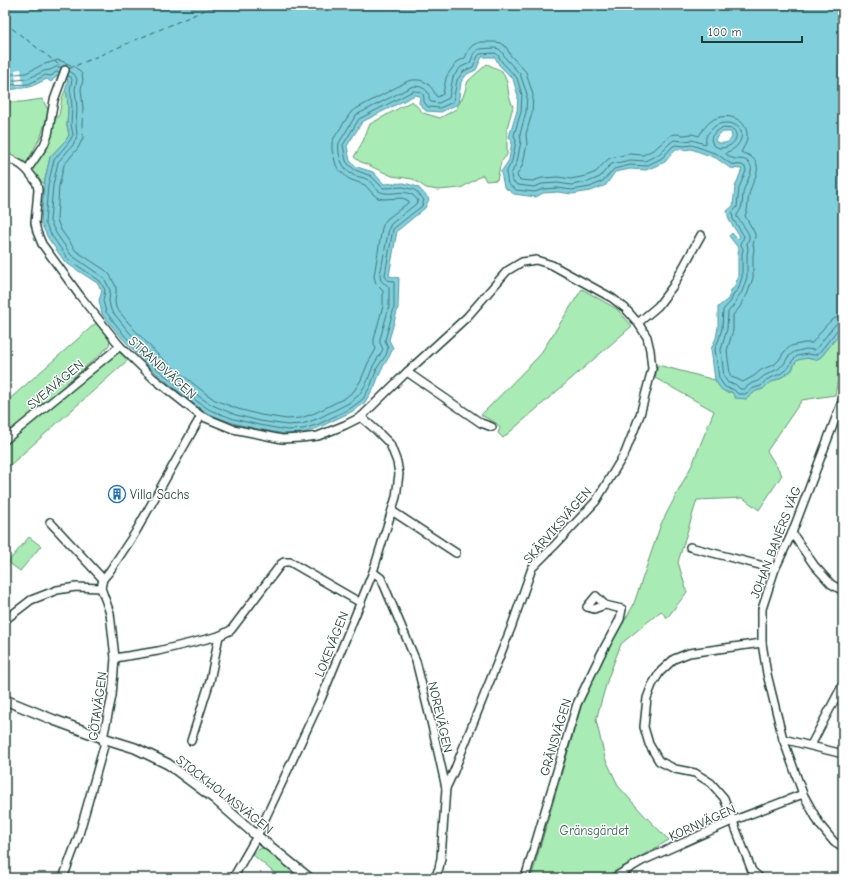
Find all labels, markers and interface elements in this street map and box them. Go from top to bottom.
scale bar [702,18,802,44]
text: 100 m [708,25,741,39]
street label: STRANDVÄGEN [126,332,200,402]
street label: SVEAVÄGEN [23,356,87,412]
street label: SKÄRVIKSVÄGEN [519,483,595,567]
building icon: Villa Sachs [107,484,127,504]
street label: JOHAN BANÉRS VÄG [746,484,804,600]
place label: Villa Sachs [130,487,189,502]
street label: LOKEVÄGEN [311,609,351,679]
street label: GÖTAVÄGEN [84,670,110,742]
street label: NOREVÄGEN [425,680,457,754]
street label: GRÄNSVÄGEN [536,696,574,778]
street label: STOCKHOLMSVÄGEN [173,751,277,837]
street label: KORNVÄGEN [666,800,738,844]
park label: Gränsgärdet [560,823,630,838]

